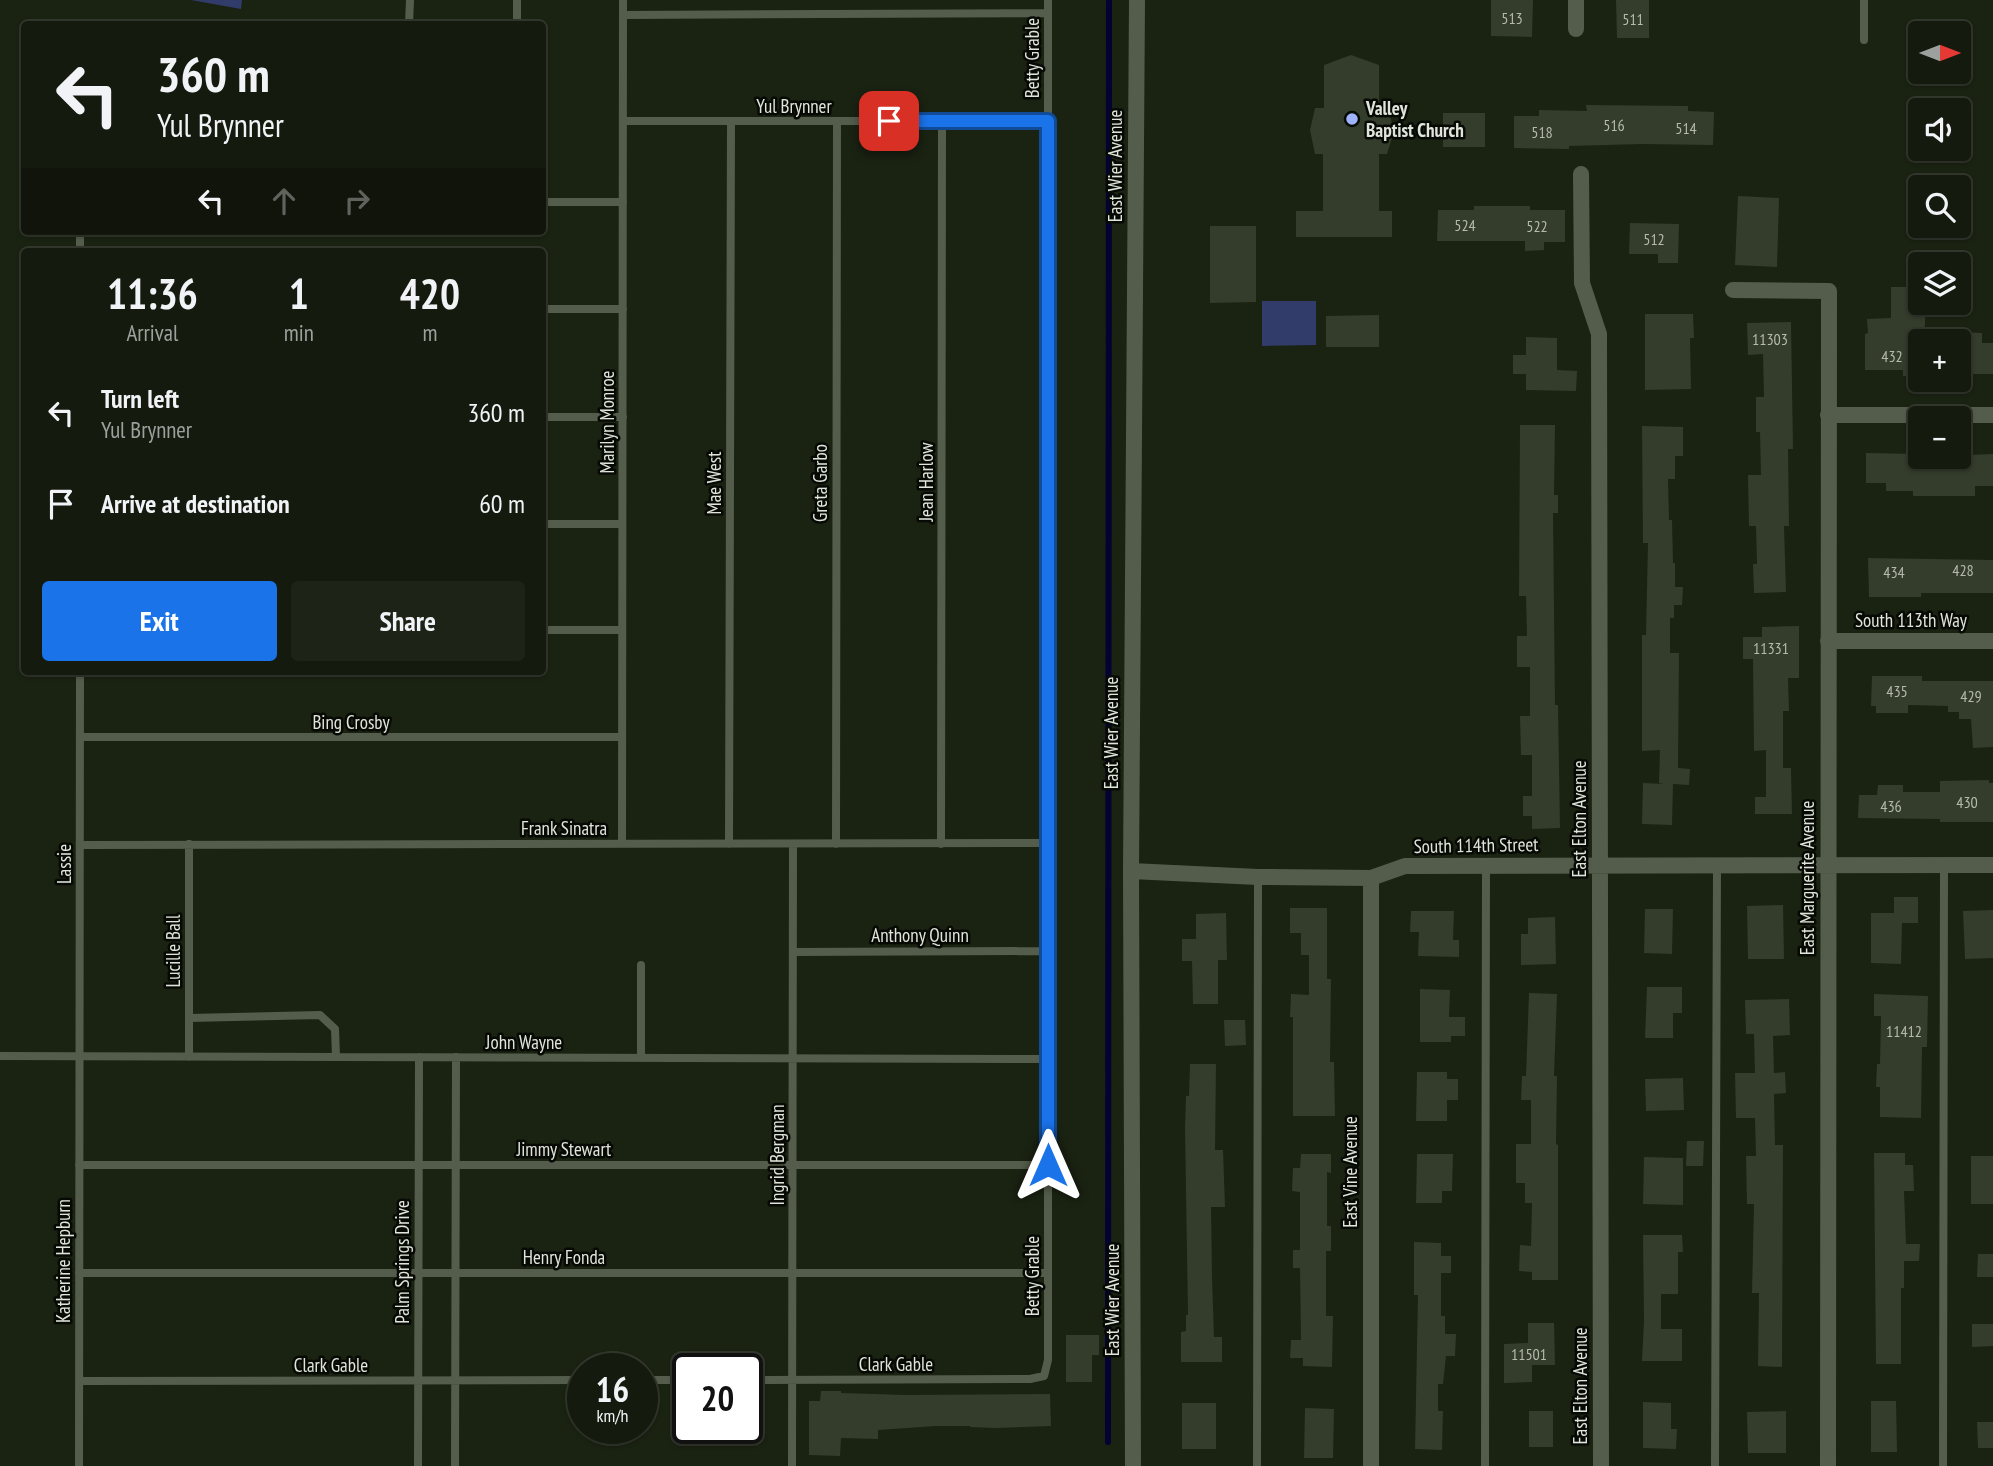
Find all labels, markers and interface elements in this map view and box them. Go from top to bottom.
house number: 513 [1501,8,1523,28]
house number: 511 [1622,9,1644,29]
street label: Betty Grable [1020,18,1044,98]
north arrow [1908,21,1970,84]
map controls [1908,21,1971,469]
text: 360 m [157,42,270,106]
icon: left [42,49,133,140]
pin [859,91,919,151]
street label: Yul Brynner [756,94,832,118]
place label: Valley Baptist Church [1365,96,1464,142]
button: sound [1908,98,1971,161]
icon: arrive [870,102,908,140]
text: Yul Brynner [157,104,284,146]
street label: East Wier Avenue [1103,110,1127,222]
marker: Valley Baptist Church [1344,111,1360,127]
house number: 516 [1603,115,1625,135]
house number: 514 [1675,118,1697,138]
house number: 518 [1531,122,1553,142]
button: search [1908,175,1971,238]
icon: left [192,182,230,220]
icon: ahead [265,182,303,220]
icon: right [338,182,376,220]
house number: 524 [1454,215,1476,235]
house number: 522 [1526,216,1548,236]
house number: 512 [1643,229,1665,249]
button: layers [1908,252,1971,315]
text: 11:36 [107,266,198,321]
text: 1 [289,266,309,321]
text: 420 [400,266,460,321]
text: Arrival [126,318,178,347]
text: min [284,318,314,347]
text: m [422,318,437,347]
house number: 11303 [1752,329,1788,349]
button: + [1908,329,1971,392]
house number: 432 [1881,346,1903,366]
street label: Marilyn Monroe [595,370,619,473]
text: Turn left [101,382,179,415]
icon: left [42,394,80,432]
text: 360 m [467,396,525,429]
button: − [1908,406,1971,469]
text: Yul Brynner [101,415,192,444]
street label: Jean Harlow [914,442,938,523]
street label: Greta Garbo [808,444,832,522]
street label: Mae West [702,451,726,514]
icon: arrive [42,485,80,523]
text: Arrive at destination [101,487,290,520]
text: 60 m [479,487,525,520]
house number: 428 [1952,560,1974,580]
house number: 434 [1883,562,1905,582]
button: Exit [42,581,277,661]
button: Share [291,581,525,661]
street label: South 113th Way [1855,608,1968,632]
house number: 11331 [1753,638,1789,658]
street label: East Wier Avenue [1099,677,1123,789]
house number: 435 [1886,681,1908,701]
house number: 429 [1960,686,1982,706]
street label: Bing Crosby [312,710,390,734]
street label: East Elton Avenue [1567,760,1591,878]
house number: 430 [1956,792,1978,812]
house number: 436 [1880,796,1902,816]
street label: East Marguerite Avenue [1795,801,1819,955]
street label: Frank Sinatra [521,816,607,840]
street label: South 114th Street [1413,832,1539,858]
street label: Lassie [52,844,76,884]
street label: Lucille Ball [161,914,185,987]
street label: Anthony Quinn [871,923,969,947]
house number: 11412 [1886,1021,1922,1041]
street label: John Wayne [485,1030,562,1054]
street label: Ingrid Bergman [765,1104,789,1206]
street label: East Vine Avenue [1338,1116,1362,1228]
position arrow [1011,1128,1085,1202]
street label: Jimmy Stewart [516,1137,612,1161]
street label: Katherine Hepburn [51,1199,75,1323]
street label: Palm Springs Drive [390,1200,414,1324]
street label: Betty Grable [1020,1236,1044,1316]
street label: East Wier Avenue [1100,1244,1124,1356]
street label: Henry Fonda [523,1245,605,1269]
street label: East Elton Avenue [1568,1327,1592,1445]
house number: 11501 [1511,1344,1547,1364]
street label: Clark Gable [859,1352,933,1376]
street label: Clark Gable [294,1353,368,1377]
speed limit sign: 20 [672,1353,763,1444]
text: 16 [596,1366,629,1412]
text: km/h [597,1404,628,1427]

